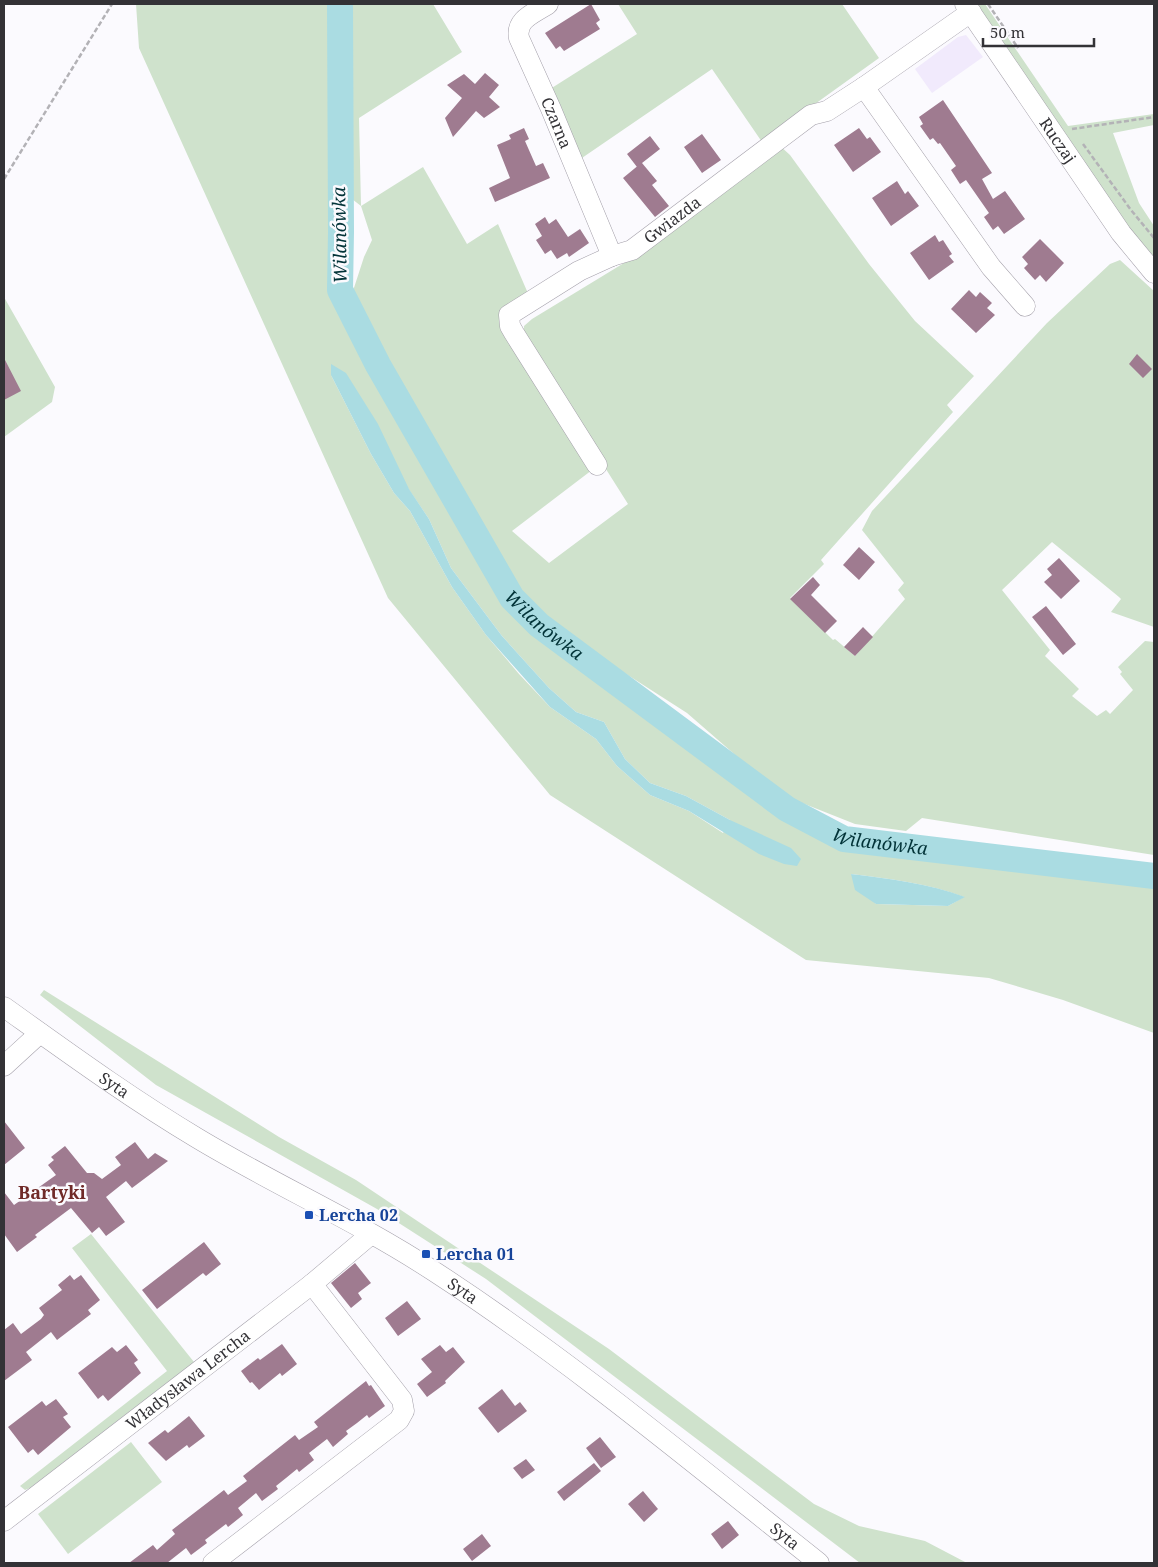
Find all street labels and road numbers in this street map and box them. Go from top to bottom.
street label: Czarna [536,93,577,152]
street label: Ruczaj [1035,113,1081,167]
street label: Gwiazda [639,191,705,249]
street label: Syta [95,1067,134,1103]
street label: Syta [443,1272,482,1309]
street label: Władysława Lercha [121,1325,255,1434]
street label: Syta [766,1517,804,1554]

